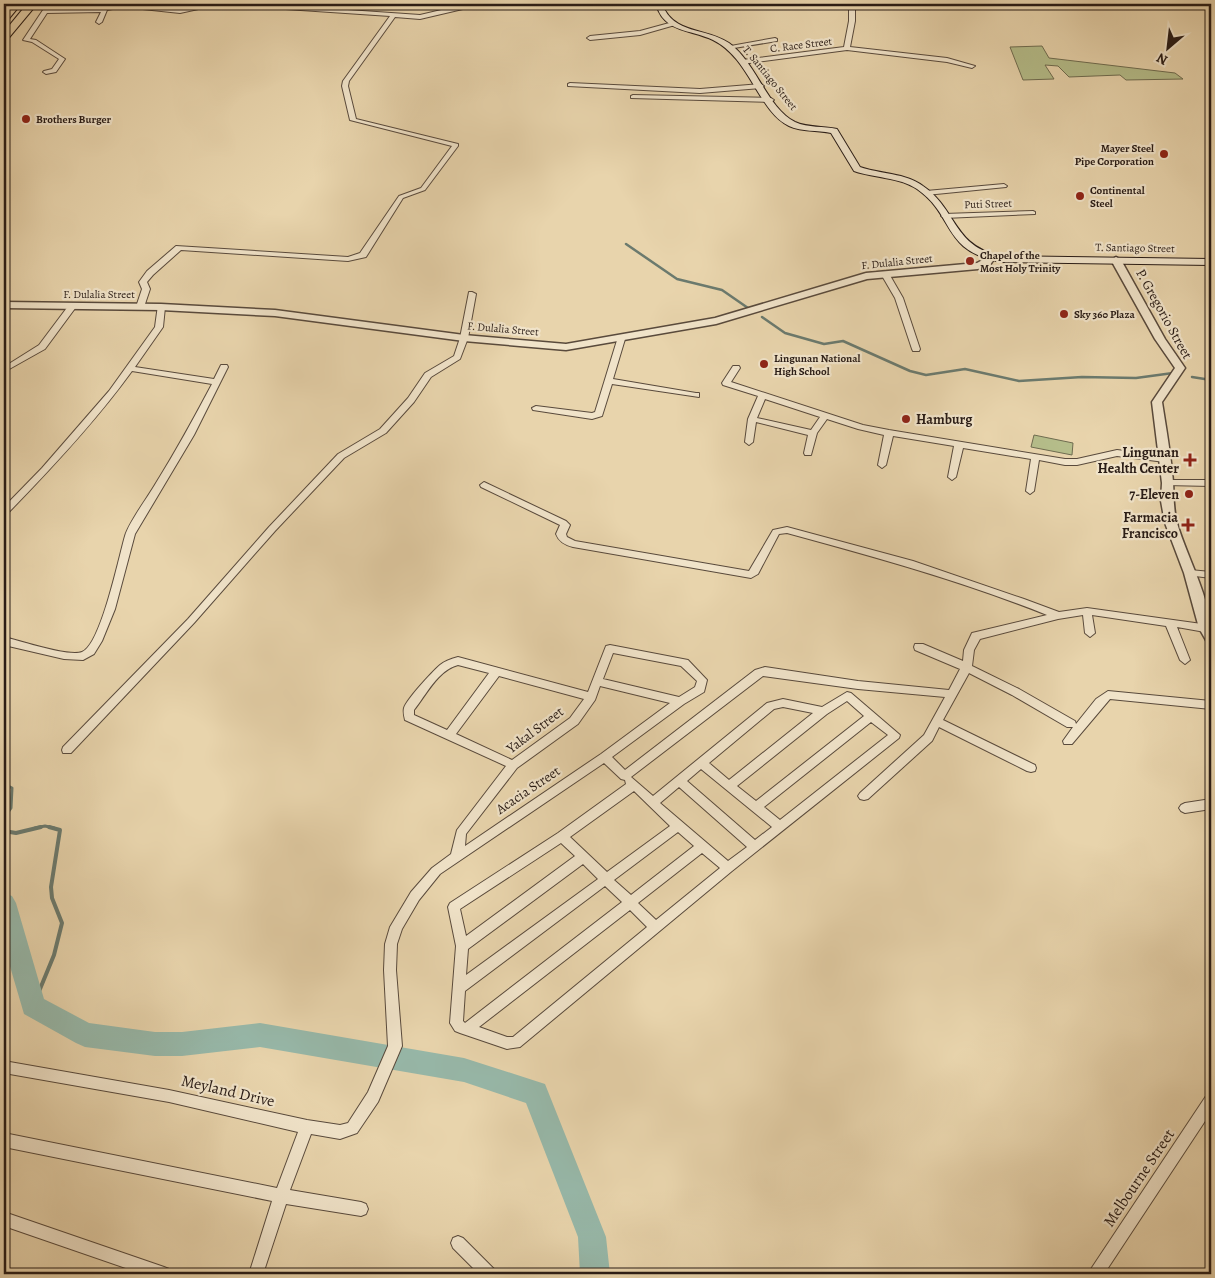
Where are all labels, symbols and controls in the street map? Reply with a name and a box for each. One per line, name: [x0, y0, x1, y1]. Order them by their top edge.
north arrow: [1142, 22, 1192, 72]
street label: C. Race Street: [769, 34, 833, 56]
street label: T. Santiago Street: [739, 42, 801, 114]
text: N: [1153, 48, 1171, 70]
place label: Brothers Burger: [36, 112, 112, 127]
marker: Brothers Burger: [20, 113, 32, 125]
place label: Mayer Steel Pipe Corporation: [1075, 141, 1154, 169]
marker: Mayer Steel Pipe Corporation: [1158, 148, 1170, 160]
place label: Continental Steel: [1090, 183, 1145, 211]
marker: Continental Steel: [1074, 190, 1086, 202]
street label: Puti Street: [964, 196, 1013, 212]
street label: T. Santiago Street: [1095, 240, 1175, 256]
place label: Chapel of the Most Holy Trinity: [980, 248, 1061, 276]
street label: F. Dulalia Street: [861, 251, 934, 273]
marker: Chapel of the Most Holy Trinity: [964, 255, 976, 267]
street label: P. Gregorio Street: [1131, 265, 1197, 363]
street label: F. Dulalia Street: [63, 287, 135, 302]
place label: Sky 360 Plaza: [1074, 307, 1135, 322]
marker: Sky 360 Plaza: [1058, 308, 1070, 320]
street label: F. Dulalia Street: [467, 318, 540, 340]
place label: Lingunan National High School: [774, 351, 861, 379]
marker: Lingunan National High School: [758, 358, 770, 370]
place label: Hamburg: [916, 410, 973, 429]
marker: Hamburg: [900, 413, 912, 425]
place label: Lingunan Health Center: [1098, 443, 1179, 478]
marker: Lingunan Health Center: [1183, 453, 1197, 467]
place label: 7-Eleven: [1129, 485, 1179, 504]
marker: 7-Eleven: [1183, 488, 1195, 500]
place label: Farmacia Francisco: [1122, 508, 1178, 543]
marker: Farmacia Francisco: [1182, 519, 1194, 531]
street label: Yakal Street: [502, 702, 568, 758]
street label: Acacia Street: [491, 761, 564, 819]
street label: Meyland Drive: [179, 1070, 277, 1112]
street label: Melbourne Street: [1098, 1125, 1180, 1231]

